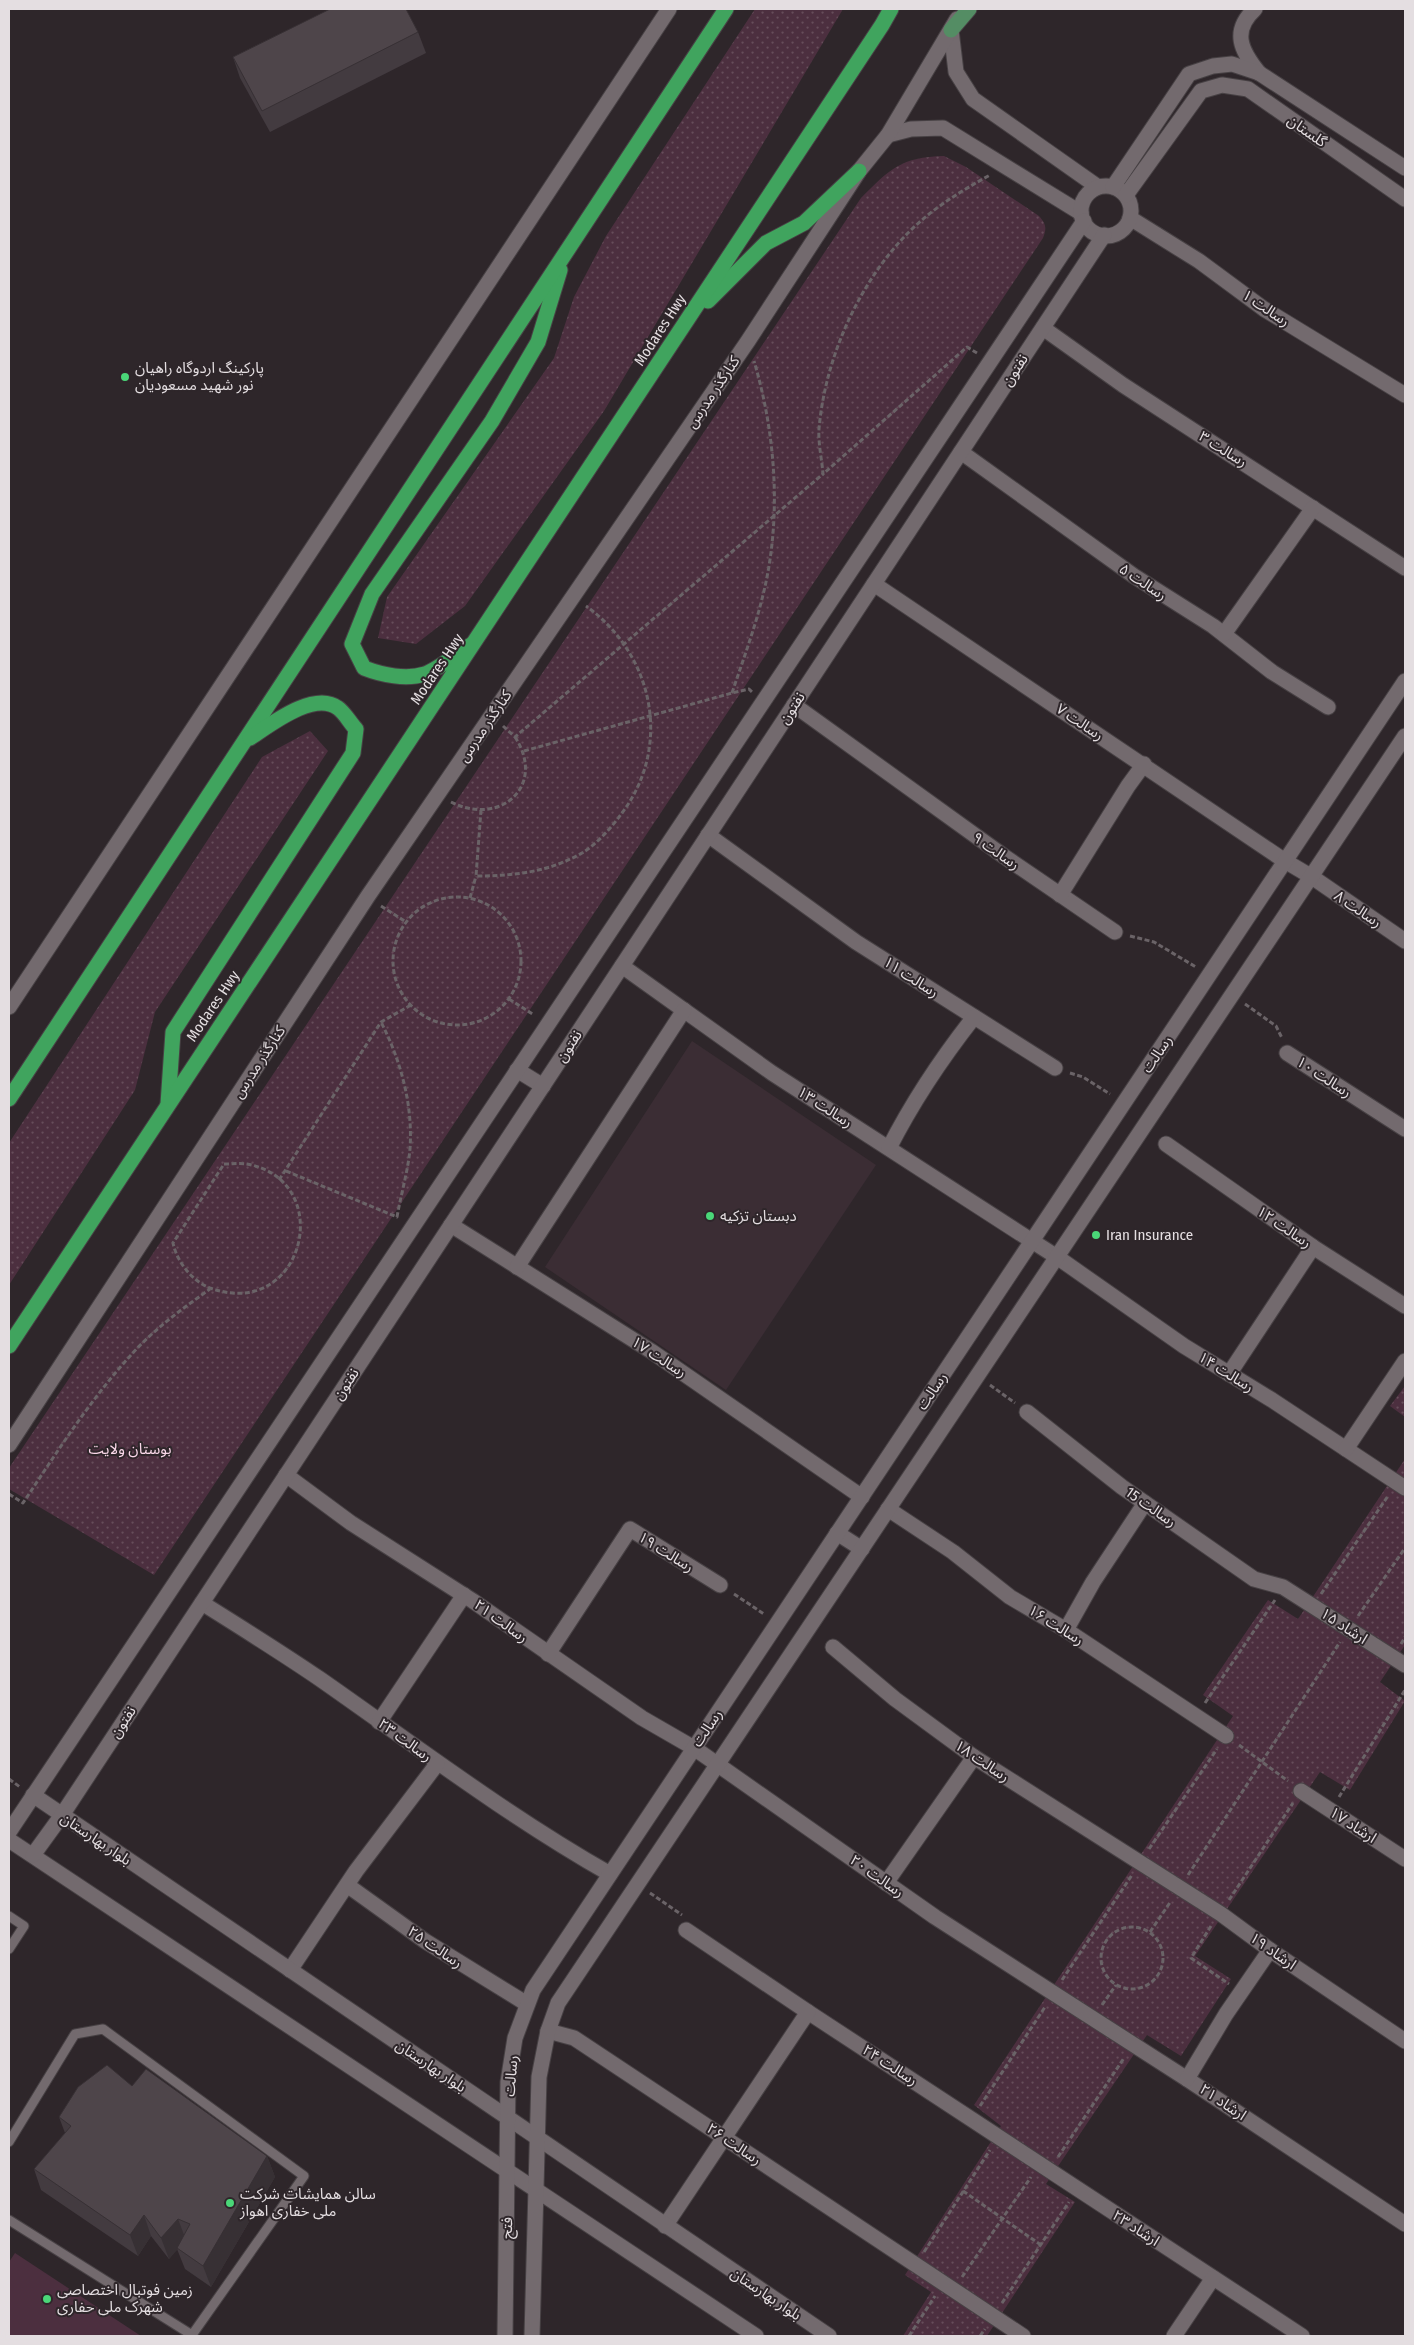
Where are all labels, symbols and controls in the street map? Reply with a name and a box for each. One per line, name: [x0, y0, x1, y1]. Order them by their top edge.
street label: گلستان: [1284, 111, 1331, 151]
street label: رسالت ۱: [1239, 286, 1293, 330]
street label: Modares Hwy: [630, 291, 690, 369]
street label: نفتون: [998, 351, 1032, 389]
street label: کنارگذر مدرس: [682, 352, 744, 431]
place label: پارکینگ اردوگاه راهیان نور شهید مسعودیان: [135, 359, 264, 394]
marker: پارکینگ اردوگاه راهیان نور شهید مسعودیان: [119, 371, 131, 383]
street label: رسالت ۳: [1195, 427, 1251, 471]
street label: رسالت ۵: [1116, 560, 1170, 604]
street label: Modares Hwy: [407, 630, 467, 708]
street label: کنارگذر مدرس: [454, 686, 516, 765]
street label: نفتون: [775, 689, 809, 727]
street label: رسالت ۷: [1053, 700, 1107, 744]
street label: رسالت ۹: [969, 828, 1023, 874]
street label: رسالت ۸: [1331, 887, 1385, 931]
street label: رسالت ۱۱: [880, 953, 942, 1001]
street label: Modares Hwy: [183, 967, 243, 1045]
street label: کنارگذر مدرس: [229, 1022, 290, 1102]
street label: نفتون: [552, 1027, 586, 1065]
street label: رسالت: [1138, 1032, 1176, 1076]
street label: رسالت ۱۰: [1293, 1053, 1355, 1101]
street label: رسالت ۱۳: [794, 1083, 856, 1131]
street label: رسالت ۱۲: [1253, 1202, 1315, 1252]
place label: دبستان تزکیه: [720, 1207, 797, 1225]
marker: دبستان تزکیه: [704, 1210, 716, 1222]
place label: Iran Insurance: [1106, 1226, 1193, 1244]
marker: Iran Insurance: [1090, 1229, 1102, 1241]
street label: رسالت ۱۷: [628, 1333, 690, 1381]
street label: رسالت ۱۴: [1195, 1348, 1257, 1396]
street label: نفتون: [329, 1365, 363, 1403]
street label: رسالت: [913, 1369, 951, 1413]
park label: بوستان ولایت: [89, 1440, 171, 1458]
street label: رسالت 15: [1122, 1483, 1180, 1531]
street label: رسالت ۱۹: [635, 1528, 697, 1576]
street label: رسالت ۲۱: [471, 1595, 531, 1647]
street label: رسالت ۱۶: [1025, 1601, 1087, 1649]
street label: ارشاد ۱۵: [1317, 1604, 1371, 1648]
street label: نفتون: [106, 1703, 140, 1741]
street label: رسالت: [688, 1706, 726, 1750]
street label: رسالت ۲۳: [375, 1714, 435, 1766]
street label: رسالت ۱۸: [951, 1736, 1013, 1786]
street label: ارشاد ۱۷: [1326, 1803, 1380, 1847]
street label: بلوار بهارستان: [57, 1809, 135, 1869]
street label: رسالت ٢٠: [846, 1851, 908, 1901]
street label: رسالت ۲۵: [404, 1922, 466, 1972]
street label: ارشاد ۱۹: [1246, 1929, 1300, 1973]
street label: بلوار بهارستان: [392, 2036, 470, 2096]
street label: رسالت ۲۴: [859, 2041, 921, 2089]
street label: رسالت: [500, 2055, 522, 2097]
street label: ارشاد ۲۱: [1196, 2080, 1250, 2124]
street label: رسالت ۲۶: [703, 2119, 765, 2169]
place label: سالن همایشات شرکت ملی خفاری اهواز: [239, 2185, 376, 2220]
marker: سالن همایشات شرکت ملی خفاری اهواز: [224, 2197, 236, 2209]
street label: ارشاد ۲۳: [1109, 2206, 1163, 2250]
street label: فتح: [498, 2217, 519, 2239]
street label: بلوار بهارستان: [727, 2264, 805, 2324]
place label: زمین فوتبال اختصاصی شهرک ملی حفاری: [57, 2281, 193, 2316]
marker: زمین فوتبال اختصاصی شهرک ملی حفاری: [41, 2293, 53, 2305]

